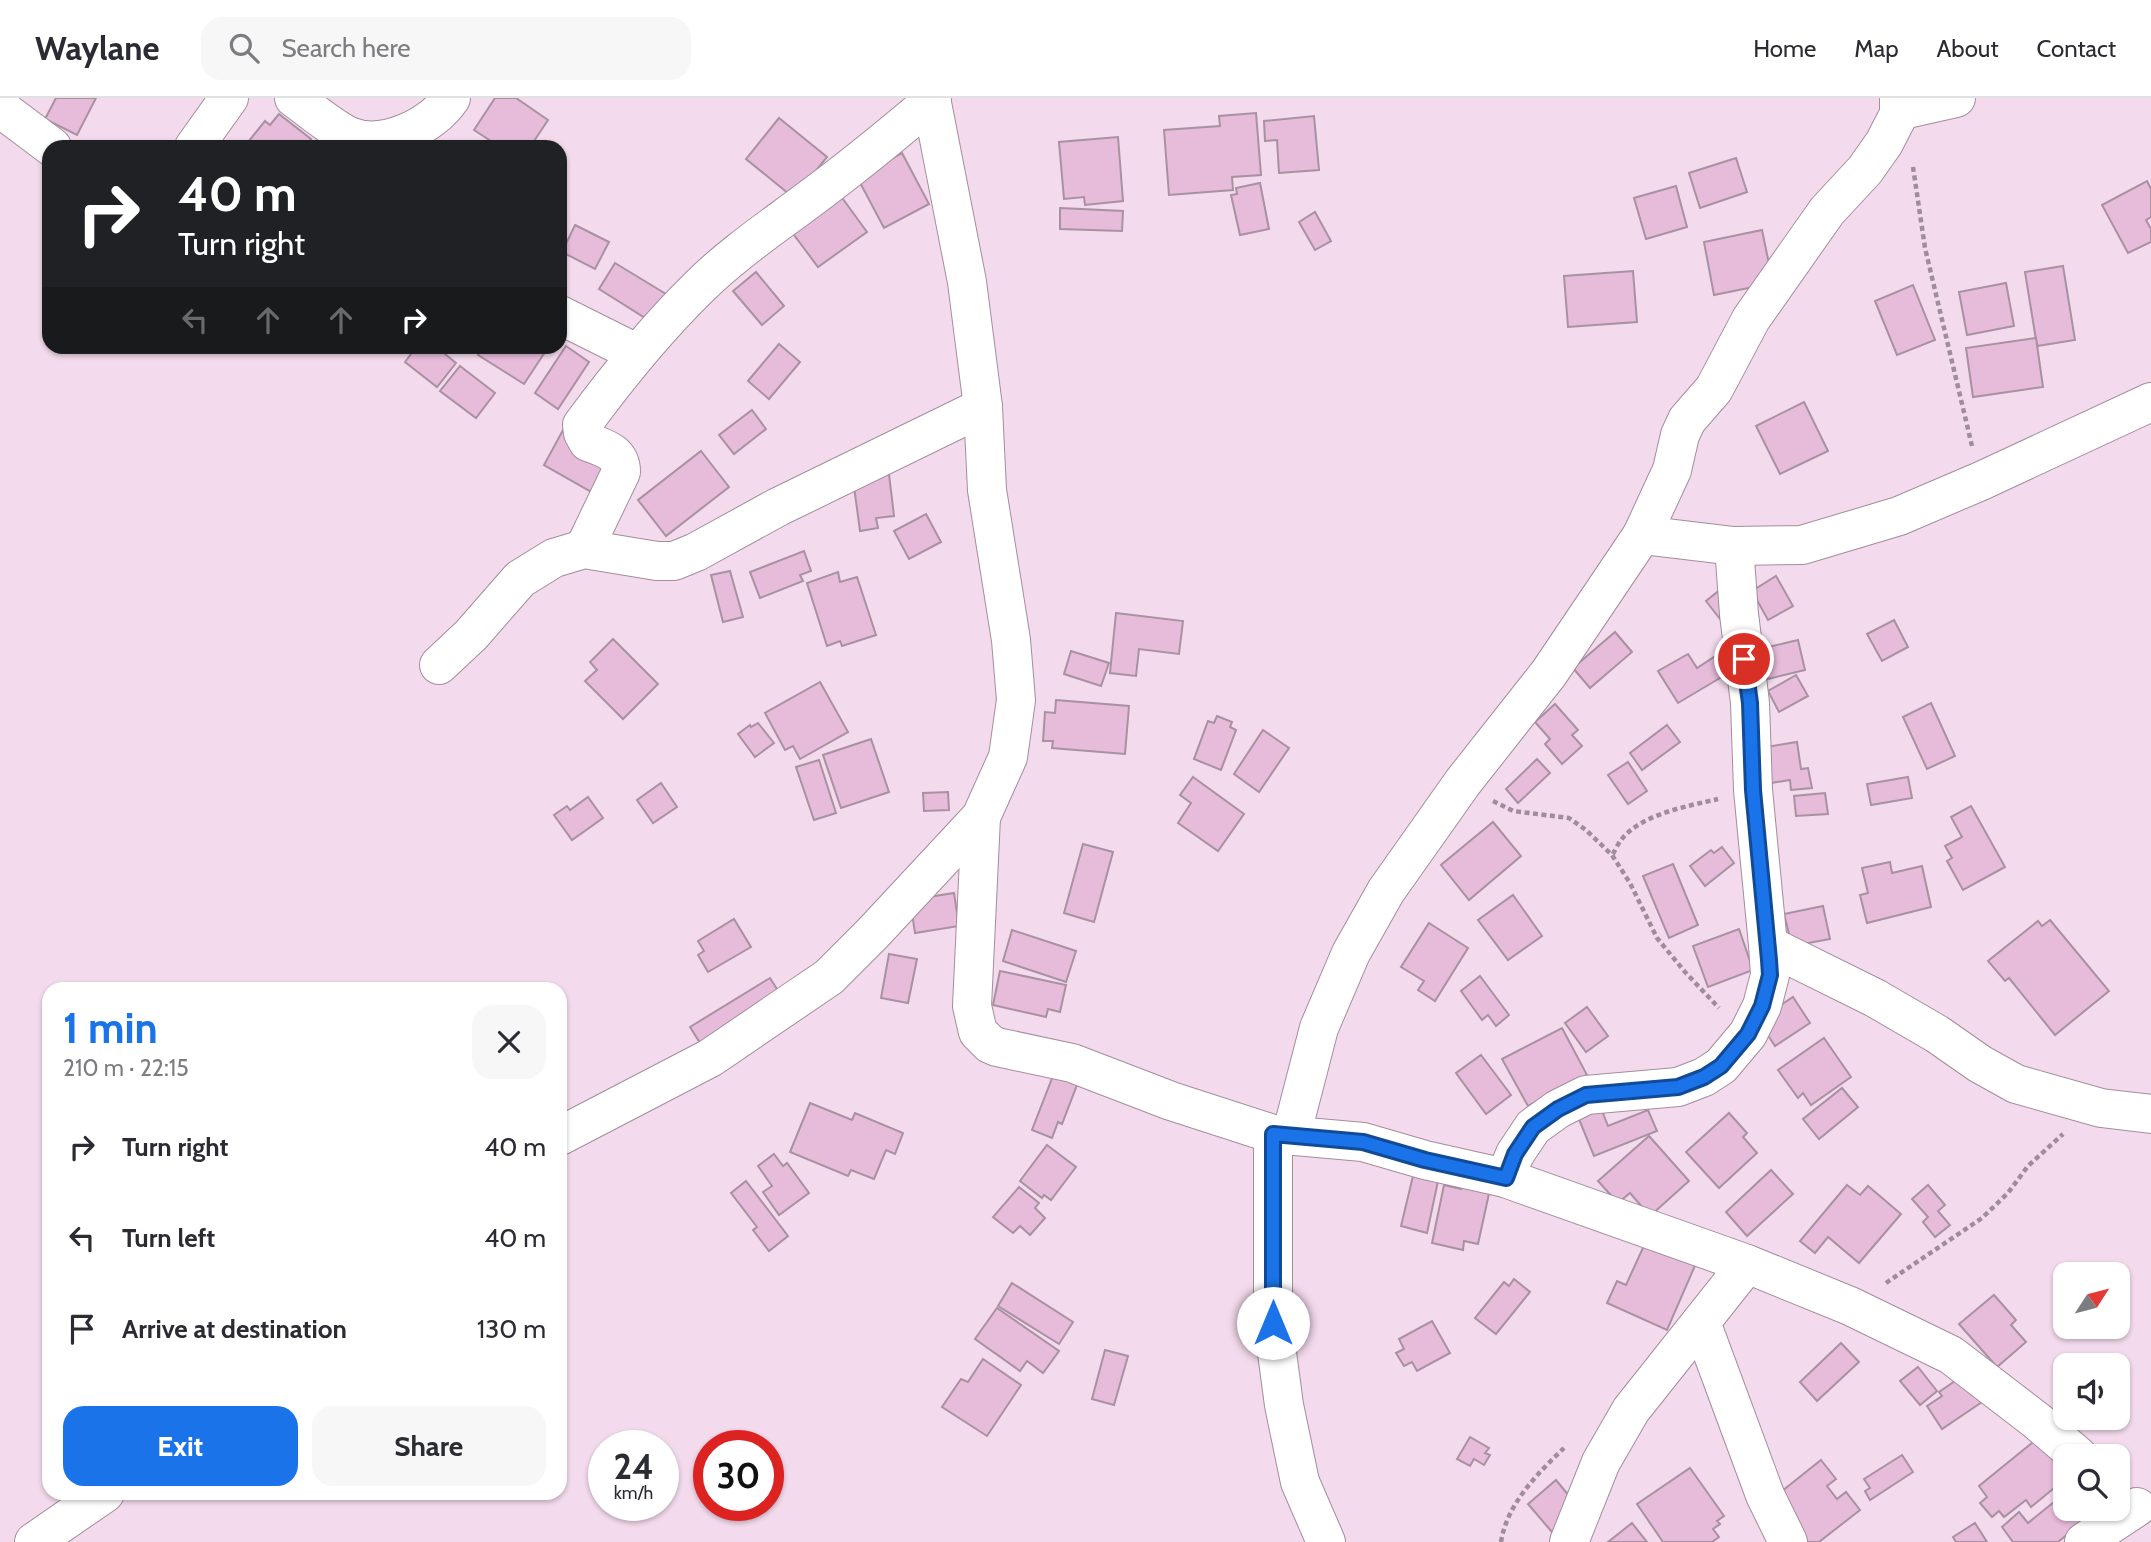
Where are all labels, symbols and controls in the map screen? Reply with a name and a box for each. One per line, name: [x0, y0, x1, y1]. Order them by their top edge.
search box: [201, 17, 691, 80]
text: Waylane: [35, 28, 159, 68]
icon: search: [225, 29, 263, 67]
text: Search here: [281, 32, 411, 64]
text: Home: [1753, 34, 1816, 63]
text: Map: [1854, 34, 1899, 63]
text: About: [1937, 34, 1999, 63]
text: Contact: [2037, 34, 2116, 63]
text: 40 m: [178, 164, 297, 223]
icon: right: [63, 168, 154, 259]
text: Turn right: [178, 224, 305, 263]
icon: left: [176, 301, 214, 339]
icon: ahead: [249, 301, 287, 339]
icon: ahead: [322, 301, 360, 339]
icon: right: [395, 301, 433, 339]
pin: [1714, 629, 1774, 689]
icon: arrive: [1725, 640, 1763, 678]
text: 1 min: [63, 1002, 158, 1054]
button: close: [472, 1005, 546, 1079]
text: 210 m · 22:15: [63, 1054, 189, 1082]
icon: right: [63, 1128, 101, 1166]
text: Turn right: [122, 1131, 228, 1163]
text: 40 m: [484, 1131, 546, 1163]
icon: left: [63, 1219, 101, 1257]
text: Turn left: [122, 1222, 215, 1254]
text: 40 m: [484, 1222, 546, 1254]
north arrow: [2053, 1262, 2130, 1339]
map controls: [2053, 1262, 2130, 1521]
position arrow: [1236, 1286, 1310, 1360]
icon: arrive: [63, 1310, 101, 1348]
text: Arrive at destination: [122, 1313, 347, 1345]
text: 130 m: [477, 1313, 546, 1345]
button: sound: [2053, 1353, 2130, 1430]
button: Exit: [63, 1406, 298, 1486]
button: Share: [312, 1406, 546, 1486]
speed limit sign: 30: [693, 1430, 784, 1521]
button: search: [2053, 1444, 2130, 1521]
text: 24: [613, 1445, 654, 1488]
text: km/h: [614, 1482, 653, 1504]

